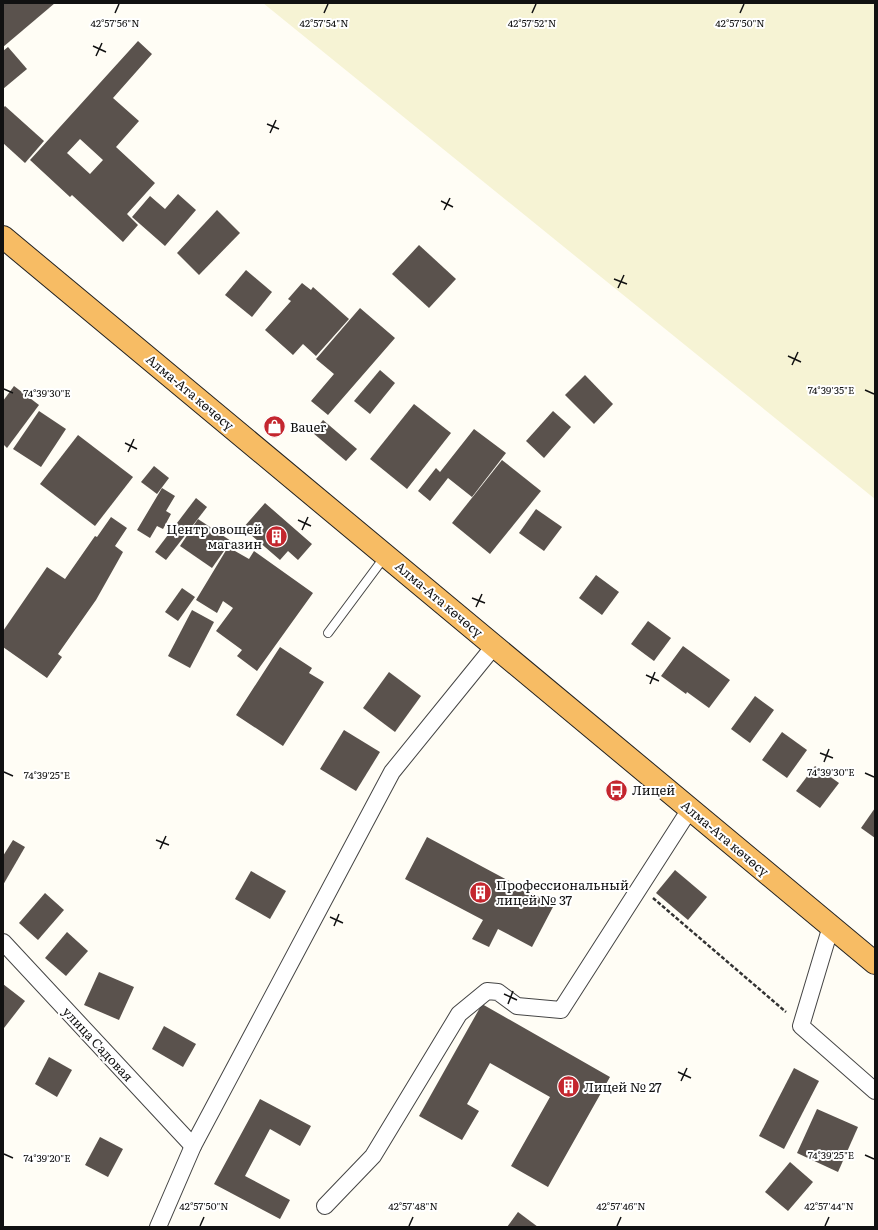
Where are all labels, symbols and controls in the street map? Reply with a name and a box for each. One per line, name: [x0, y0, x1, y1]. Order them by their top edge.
text: 42°57'56"N: [91, 15, 139, 30]
text: 42°57'54"N: [299, 15, 349, 30]
text: 42°57'52"N: [508, 15, 556, 30]
text: 42°57'50"N: [715, 15, 765, 30]
street label: Алма-Ата көчөсү: [142, 349, 239, 435]
text: 74°39'35"E: [808, 382, 854, 397]
text: 74°39'30"E: [23, 385, 71, 400]
shop icon: Bauer: [262, 414, 288, 440]
place label: Bauer: [290, 417, 327, 436]
place label: Центр овощей магазин: [166, 519, 262, 553]
building icon: Центр овощей магазин: [264, 523, 290, 549]
street label: Алма-Ата көчөсү: [391, 556, 488, 642]
text: 74°39'30"E: [807, 764, 855, 779]
text: 74°39'25"E: [24, 767, 70, 782]
bus stop icon: Лицей: [604, 777, 630, 803]
place label: Лицей: [632, 780, 675, 799]
street label: Алма-Ата көчөсү: [677, 795, 774, 881]
place label: Профессиональный лицей № 37: [496, 875, 629, 909]
building icon: Профессиональный лицей № 37: [467, 879, 493, 905]
street label: улица Садовая: [59, 1002, 138, 1085]
building icon: Лицей № 27: [556, 1074, 582, 1100]
place label: Лицей № 27: [584, 1077, 662, 1096]
text: 74°39'25"E: [808, 1147, 854, 1162]
text: 74°39'20"E: [23, 1150, 71, 1165]
text: 42°57'50"N: [179, 1198, 229, 1213]
text: 42°57'48"N: [388, 1198, 438, 1213]
text: 42°57'46"N: [596, 1198, 646, 1213]
text: 42°57'44"N: [804, 1198, 854, 1213]

